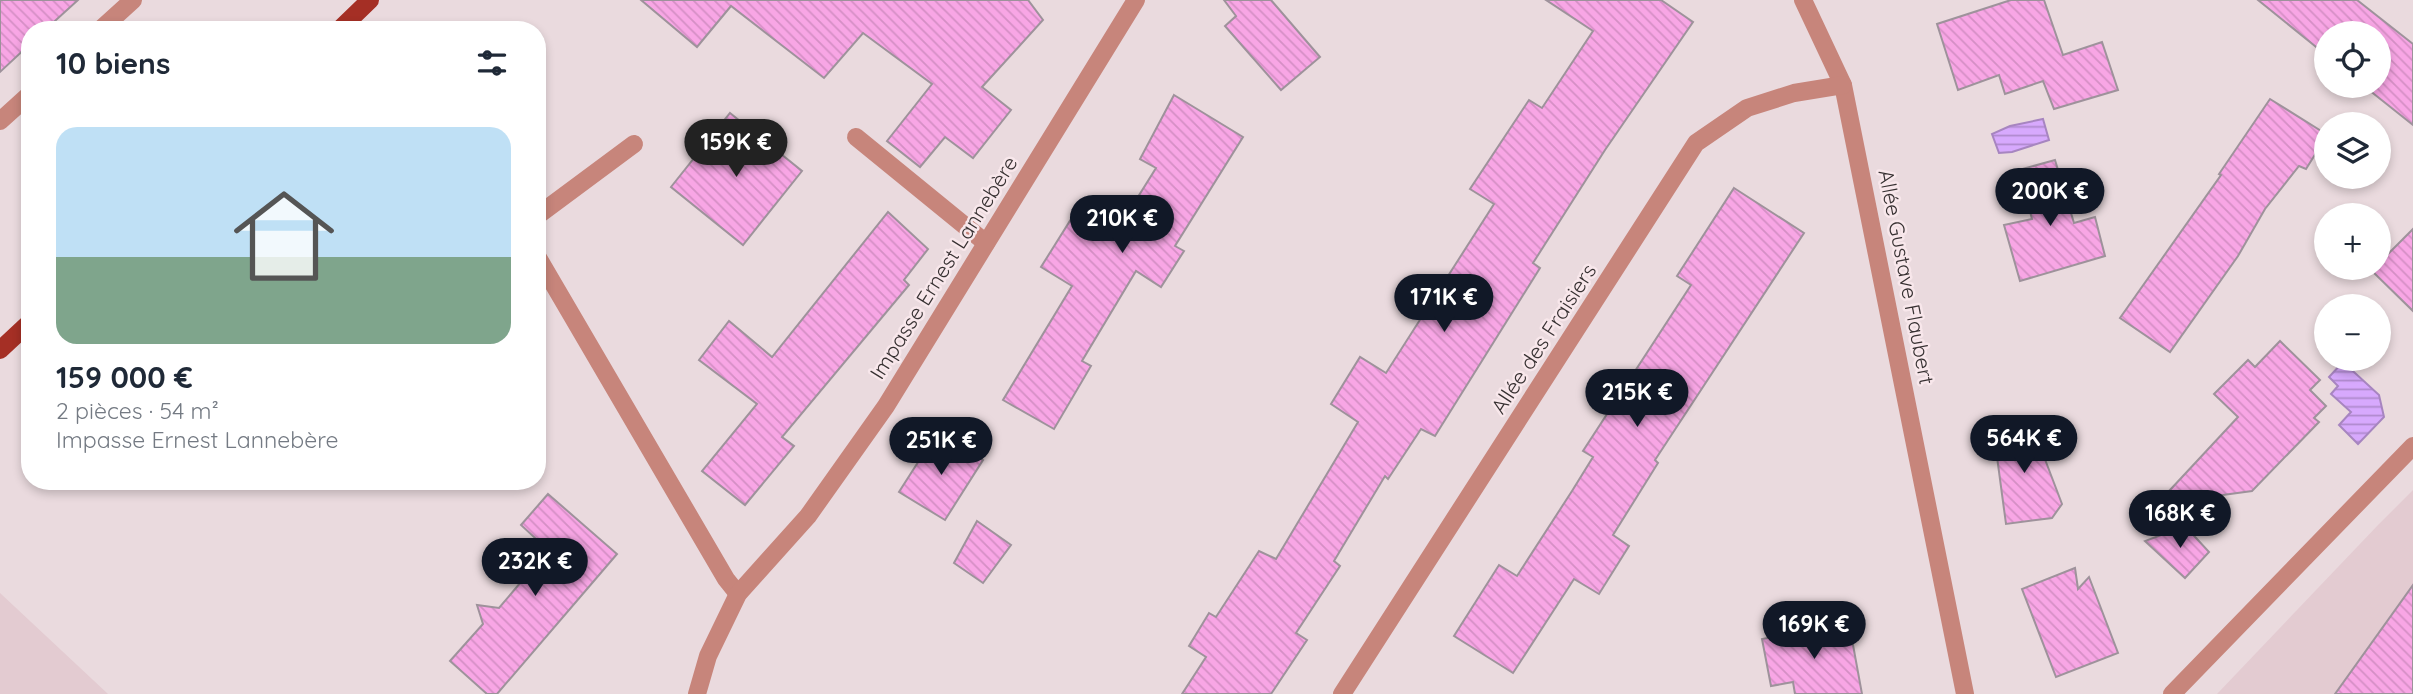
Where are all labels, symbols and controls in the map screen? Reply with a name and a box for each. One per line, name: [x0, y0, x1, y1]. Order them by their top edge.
map controls: [2314, 21, 2391, 371]
button: locate: [2314, 21, 2391, 98]
text: 10 biens: [56, 44, 170, 82]
icon: filters: [473, 44, 511, 82]
button: layers: [2314, 112, 2391, 189]
pin: 159K €: [679, 120, 793, 179]
text: 159K €: [700, 127, 772, 156]
street label: Impasse Ernest Lannebère: [864, 151, 1023, 384]
street label: Allée Gustave Flaubert: [1873, 167, 1941, 386]
pin: 200K €: [1993, 168, 2107, 228]
icon: home: [221, 173, 347, 299]
text: 200K €: [2011, 176, 2089, 205]
pin: 210K €: [1065, 196, 1179, 255]
text: 210K €: [1086, 203, 1158, 232]
button: +: [2314, 203, 2391, 280]
street label: Allée des Fraisiers: [1485, 259, 1601, 418]
pin: 171K €: [1387, 274, 1501, 334]
text: 171K €: [1410, 282, 1478, 311]
button: −: [2314, 294, 2391, 371]
text: 159 000 €: [56, 358, 193, 396]
pin: 215K €: [1580, 370, 1694, 429]
text: 215K €: [1601, 377, 1673, 406]
text: 2 pièces · 54 m²: [56, 396, 219, 425]
pin: 564K €: [1967, 416, 2081, 475]
pin: 251K €: [884, 418, 998, 477]
text: 564K €: [1986, 423, 2062, 452]
text: Impasse Ernest Lannebère: [56, 425, 339, 454]
text: 251K €: [905, 425, 977, 454]
pin: 168K €: [2123, 490, 2237, 550]
text: 168K €: [2145, 498, 2215, 527]
pin: 232K €: [478, 538, 592, 598]
text: 232K €: [498, 546, 572, 575]
pin: 169K €: [1757, 602, 1871, 661]
text: 169K €: [1779, 609, 1849, 638]

